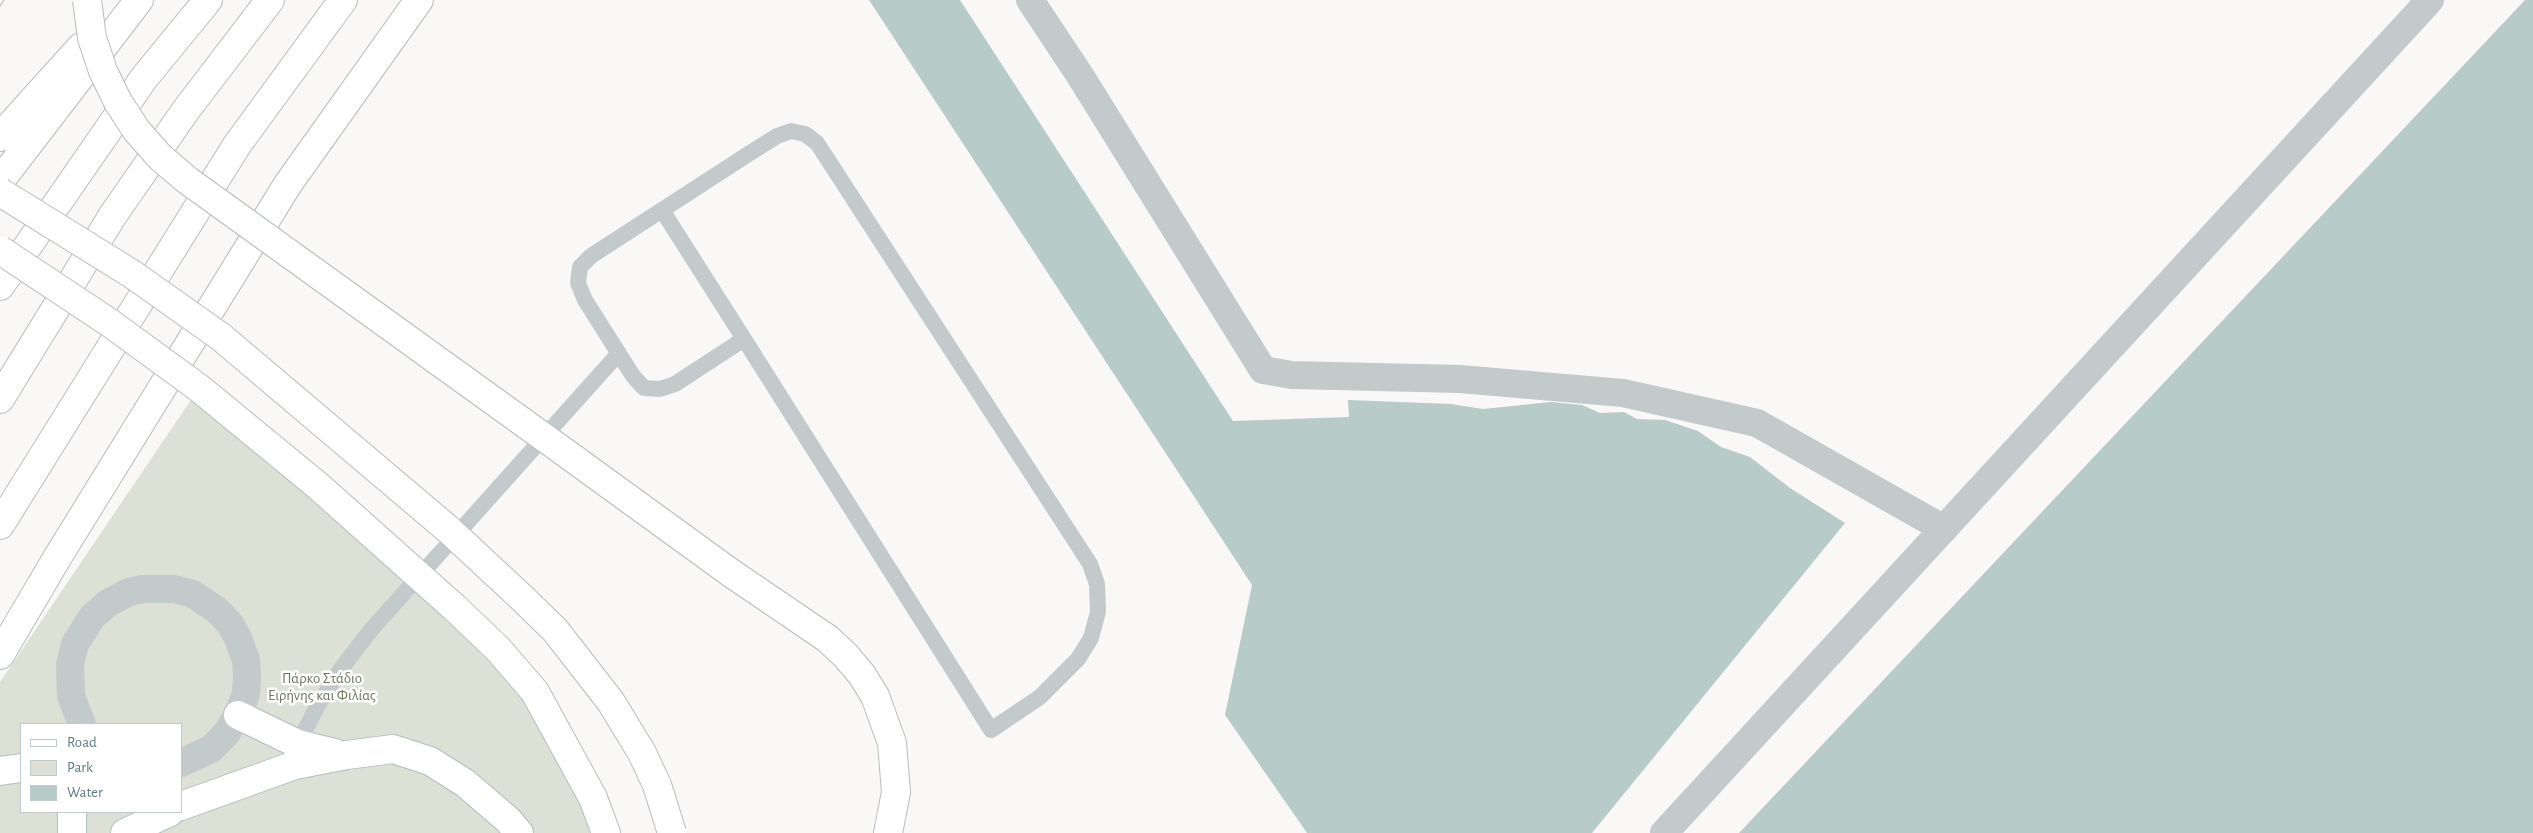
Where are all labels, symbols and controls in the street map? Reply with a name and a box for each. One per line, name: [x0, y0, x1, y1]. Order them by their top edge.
park label: Πάρκο Στάδιο Ειρήνης και Φιλίας: [268, 669, 376, 704]
legend: [20, 723, 182, 813]
text: Road: [67, 735, 97, 750]
text: Park: [67, 760, 93, 775]
text: Water: [67, 785, 103, 800]

